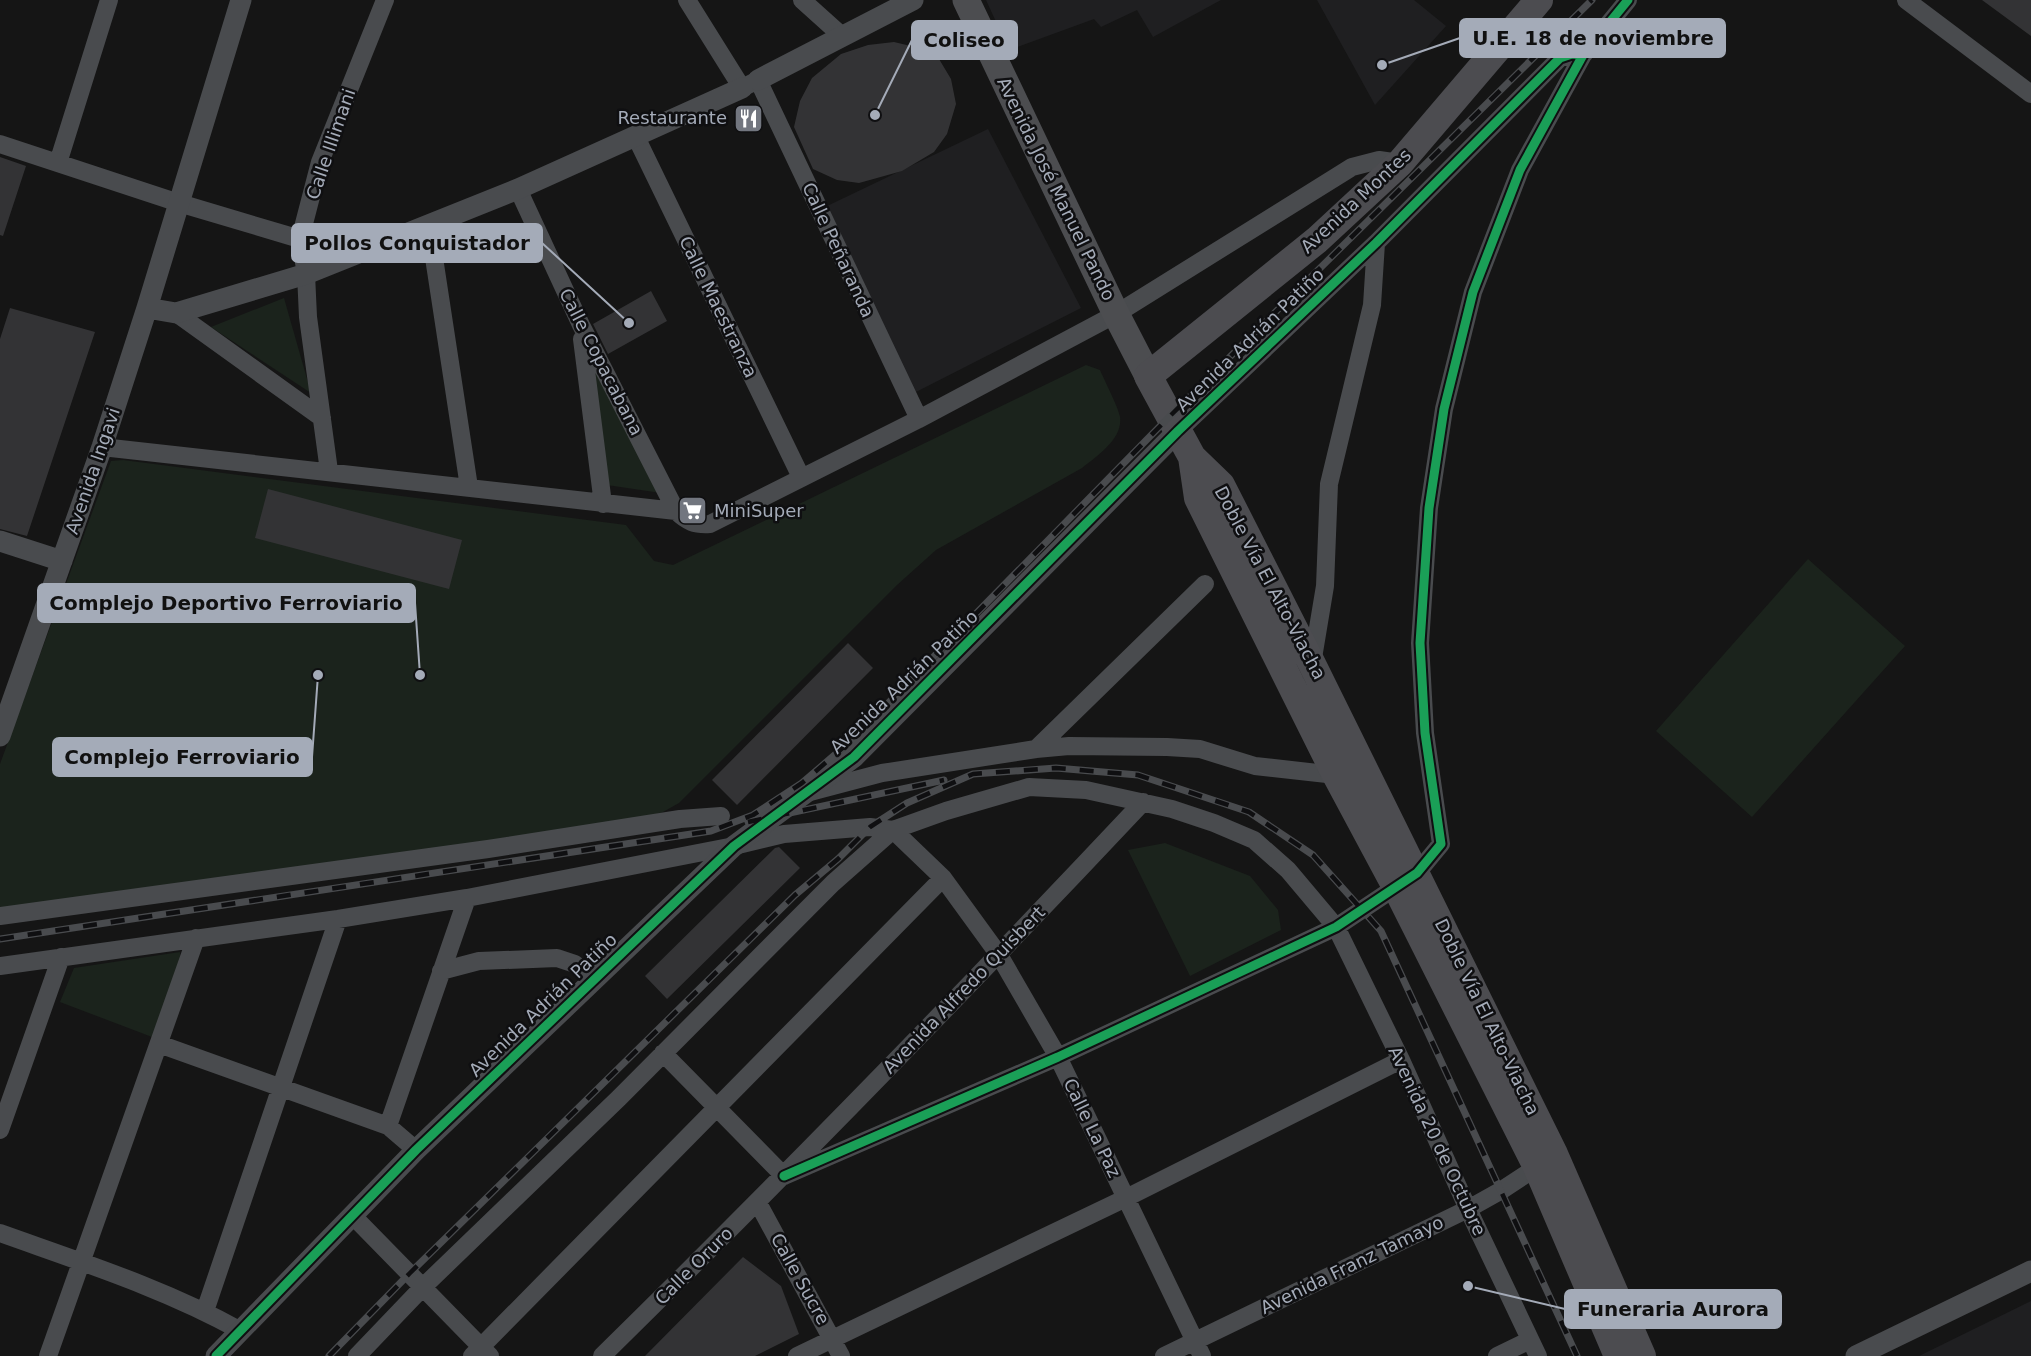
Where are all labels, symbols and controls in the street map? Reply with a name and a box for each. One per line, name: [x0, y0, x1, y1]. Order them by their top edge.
callout: U.E. 18 de noviembre: [1460, 19, 1725, 57]
callout: Coliseo: [912, 21, 1017, 59]
text: U.E. 18 de noviembre: [1472, 26, 1714, 50]
text: Coliseo: [923, 28, 1005, 52]
street label: Avenida José Manuel Pando: [993, 74, 1120, 304]
street label: Calle Illimani: [302, 86, 359, 202]
restaurant icon: Restaurante: [732, 102, 764, 134]
place label: Restaurante: [617, 107, 727, 128]
street label: Avenida Montes: [1296, 144, 1415, 257]
street label: Calle Peñaranda: [798, 179, 879, 321]
callout: Pollos Conquistador: [292, 224, 542, 262]
text: Pollos Conquistador: [304, 231, 530, 255]
street label: Calle Maestranza: [675, 233, 762, 381]
street label: Avenida Adrián Patiño: [1171, 264, 1328, 416]
street label: Calle Copacabana: [555, 285, 648, 439]
street label: Avenida Ingavi: [61, 405, 124, 537]
street label: Doble Vía El Alto-Viacha: [1211, 483, 1330, 683]
supermarket icon: MiniSuper: [677, 495, 709, 527]
place label: MiniSuper: [714, 500, 804, 521]
callout: Complejo Deportivo Ferroviario: [38, 584, 415, 622]
text: Complejo Deportivo Ferroviario: [49, 591, 403, 615]
street label: Avenida Adrián Patiño: [825, 606, 982, 758]
callout: Complejo Ferroviario: [53, 738, 312, 776]
text: Complejo Ferroviario: [64, 745, 300, 769]
street label: Avenida Alfredo Quisbert: [878, 902, 1049, 1078]
street label: Doble Vía El Alto-Viacha: [1431, 915, 1544, 1118]
street label: Avenida Adrián Patiño: [464, 929, 621, 1081]
street label: Avenida 20 de Octubre: [1384, 1043, 1491, 1239]
street label: Calle La Paz: [1059, 1075, 1125, 1181]
street label: Avenida Franz Tamayo: [1257, 1211, 1447, 1318]
street label: Calle Oruro: [650, 1222, 737, 1309]
street label: Calle Sucre: [767, 1229, 834, 1328]
callout: Funeraria Aurora: [1565, 1290, 1781, 1328]
text: Funeraria Aurora: [1577, 1297, 1769, 1321]

